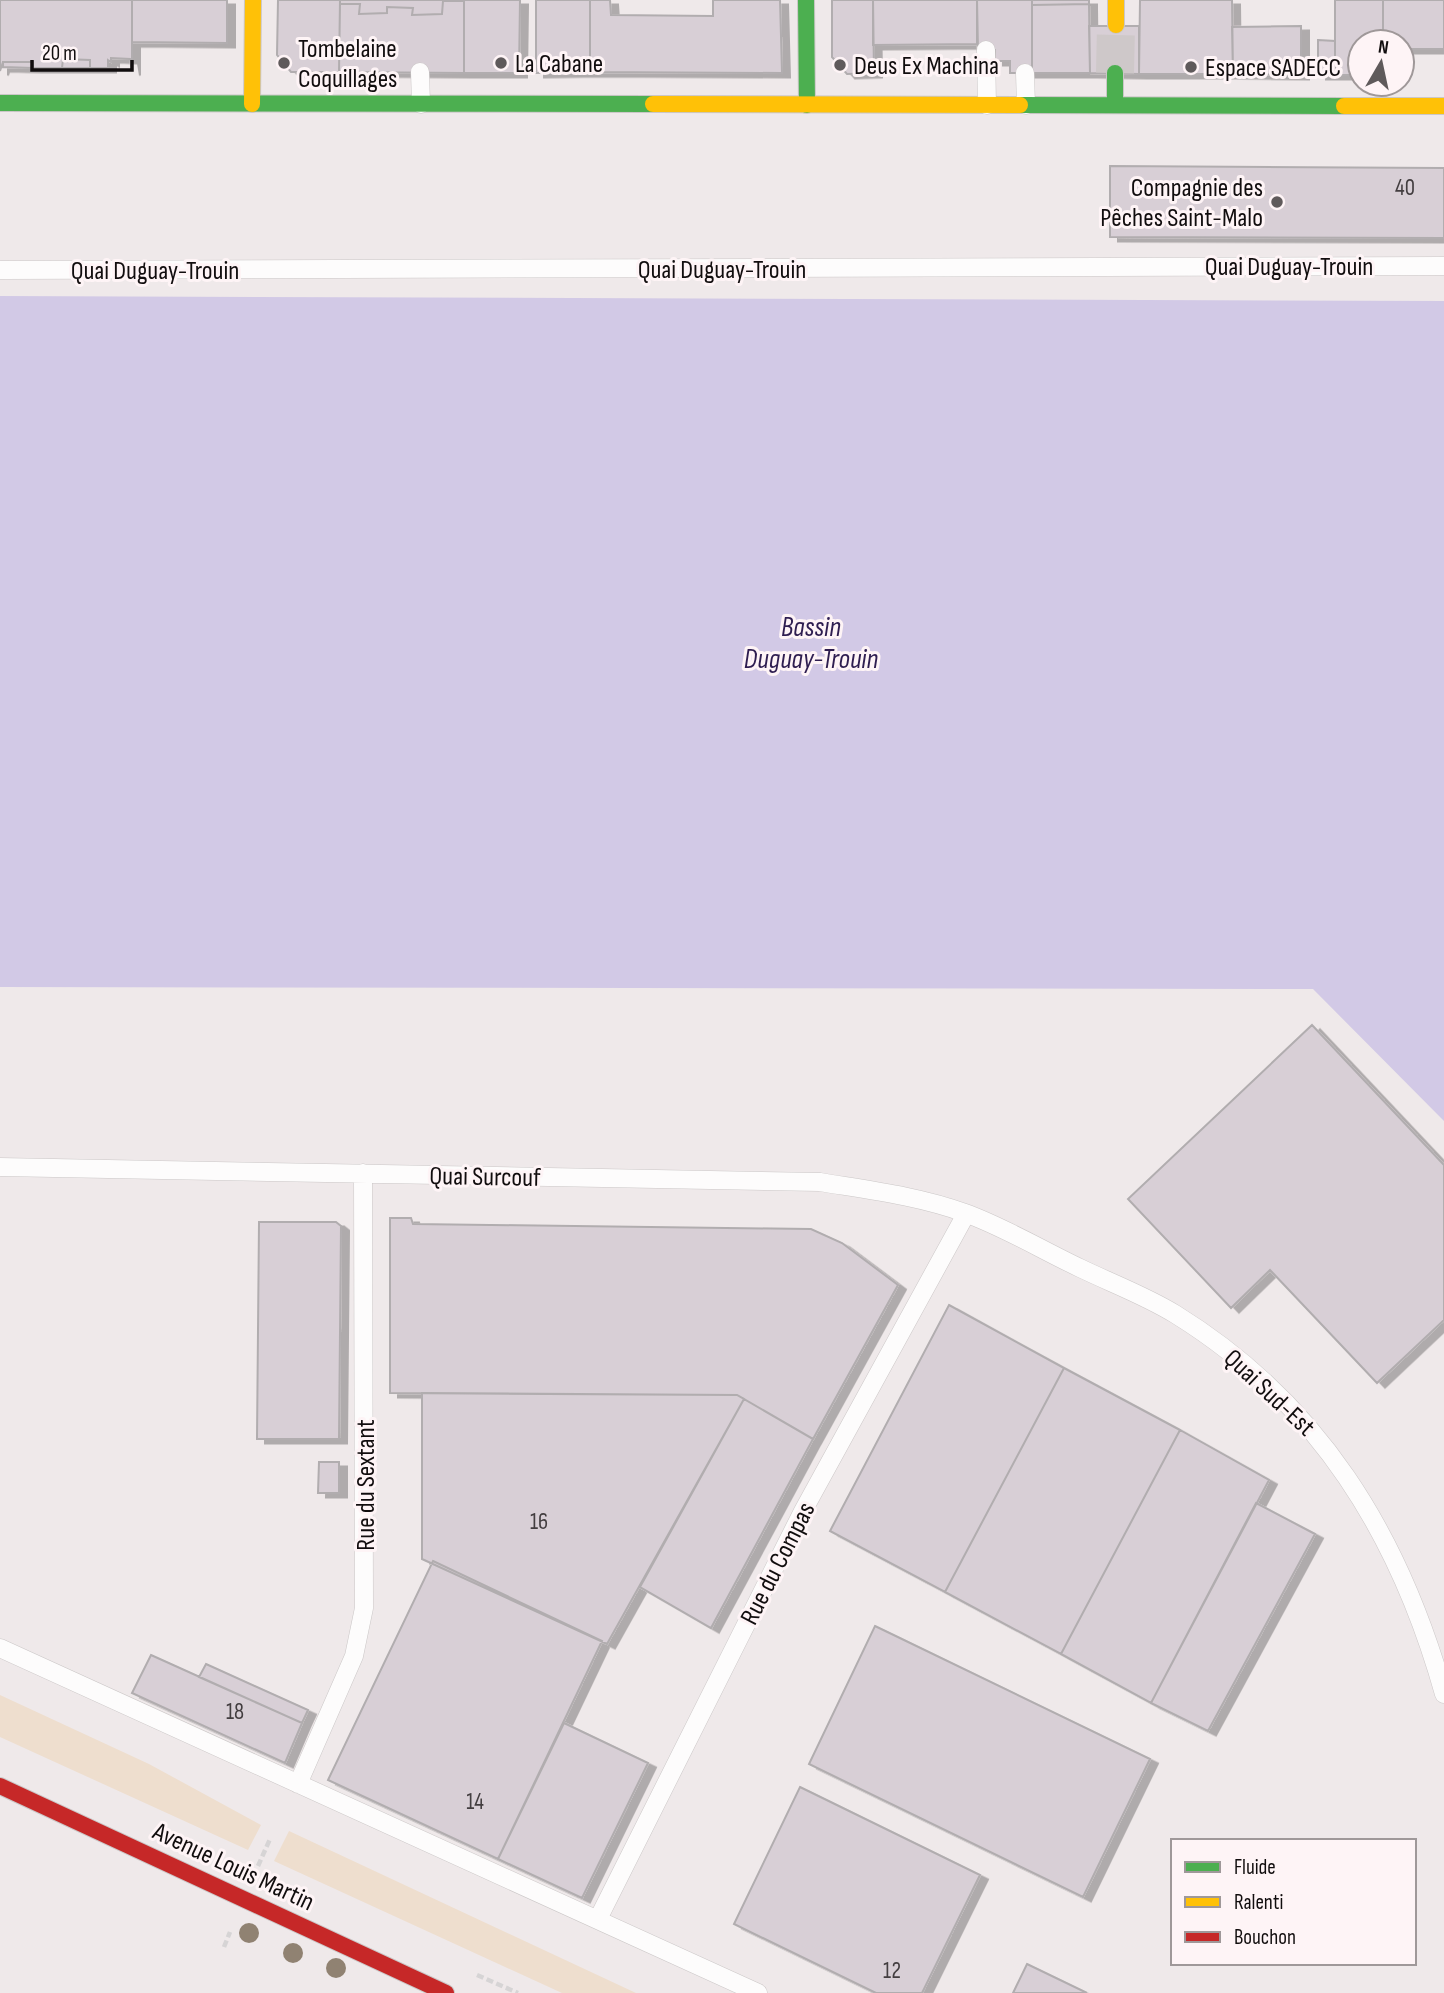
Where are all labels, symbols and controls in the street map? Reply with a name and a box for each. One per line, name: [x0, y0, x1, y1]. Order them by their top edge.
scale bar: [32, 28, 131, 72]
north arrow: [1346, 28, 1416, 98]
place label: Tombelaine Coquillages: [298, 34, 397, 95]
text: N: [1377, 36, 1390, 60]
text: 20 m: [42, 41, 77, 66]
place label: La Cabane: [515, 49, 603, 80]
place label: Deus Ex Machina: [854, 51, 999, 82]
place label: Espace SADECC: [1205, 53, 1341, 84]
marker: Tombelaine Coquillages: [276, 55, 292, 71]
marker: La Cabane: [493, 55, 509, 71]
marker: Deus Ex Machina: [832, 57, 848, 73]
marker: Espace SADECC: [1183, 59, 1199, 75]
place label: Compagnie des Pêches Saint-Malo: [1100, 173, 1263, 234]
house number: 40: [1395, 174, 1415, 202]
marker: Compagnie des Pêches Saint-Malo: [1269, 194, 1285, 210]
street label: Quai Duguay-Trouin: [1205, 252, 1373, 283]
street label: Quai Duguay-Trouin: [638, 255, 806, 286]
street label: Quai Duguay-Trouin: [71, 256, 239, 287]
water label: Bassin Duguay-Trouin: [744, 611, 878, 676]
street label: Quai Surcouf: [429, 1161, 541, 1194]
street label: Quai Sud-Est: [1217, 1343, 1321, 1443]
street label: Rue du Sextant: [351, 1419, 382, 1551]
street label: Rue du Compas: [734, 1497, 822, 1630]
house number: 16: [530, 1508, 548, 1536]
house number: 18: [226, 1698, 244, 1726]
house number: 14: [466, 1788, 484, 1816]
street label: Avenue Louis Martin: [147, 1816, 319, 1918]
legend: [1171, 1839, 1416, 1965]
text: Fluide: [1234, 1855, 1276, 1880]
text: Ralenti: [1234, 1890, 1283, 1915]
text: Bouchon: [1234, 1925, 1296, 1950]
house number: 12: [883, 1957, 901, 1985]

